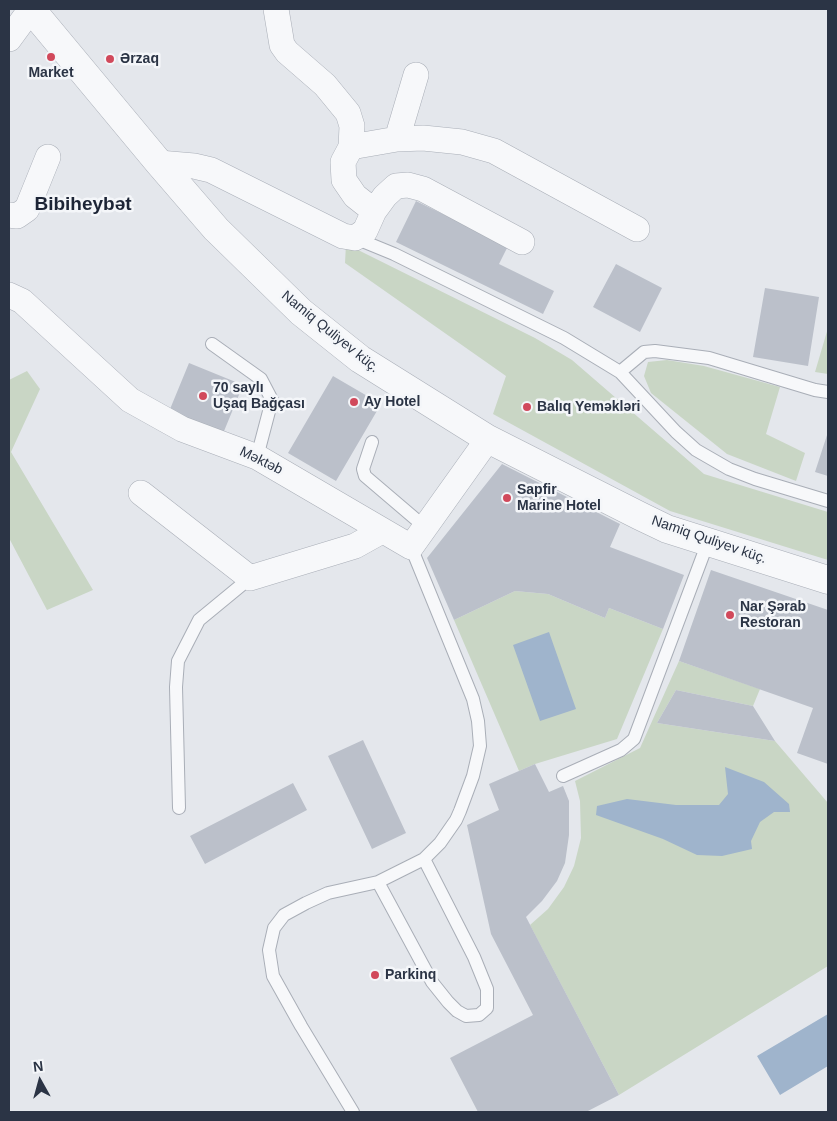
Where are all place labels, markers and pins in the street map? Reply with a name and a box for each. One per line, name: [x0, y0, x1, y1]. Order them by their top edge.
marker: Market: [45, 51, 57, 63]
place label: Ərzaq: [120, 51, 159, 67]
marker: Ərzaq: [104, 53, 116, 65]
place label: Market: [28, 65, 74, 81]
place label: 70 saylı Uşaq Bağçası: [213, 380, 305, 412]
marker: 70 saylı Uşaq Bağçası: [197, 390, 209, 402]
place label: Ay Hotel: [364, 394, 420, 410]
marker: Ay Hotel: [348, 396, 360, 408]
place label: Balıq Yeməkləri: [537, 399, 641, 415]
marker: Balıq Yeməkləri: [521, 401, 533, 413]
place label: Sapfir Marine Hotel: [517, 482, 601, 514]
marker: Sapfir Marine Hotel: [501, 492, 513, 504]
place label: Nar Şərab Restoran: [740, 599, 806, 632]
marker: Nar Şərab Restoran: [724, 609, 736, 621]
place label: Parkinq: [385, 967, 436, 983]
marker: Parkinq: [369, 969, 381, 981]

